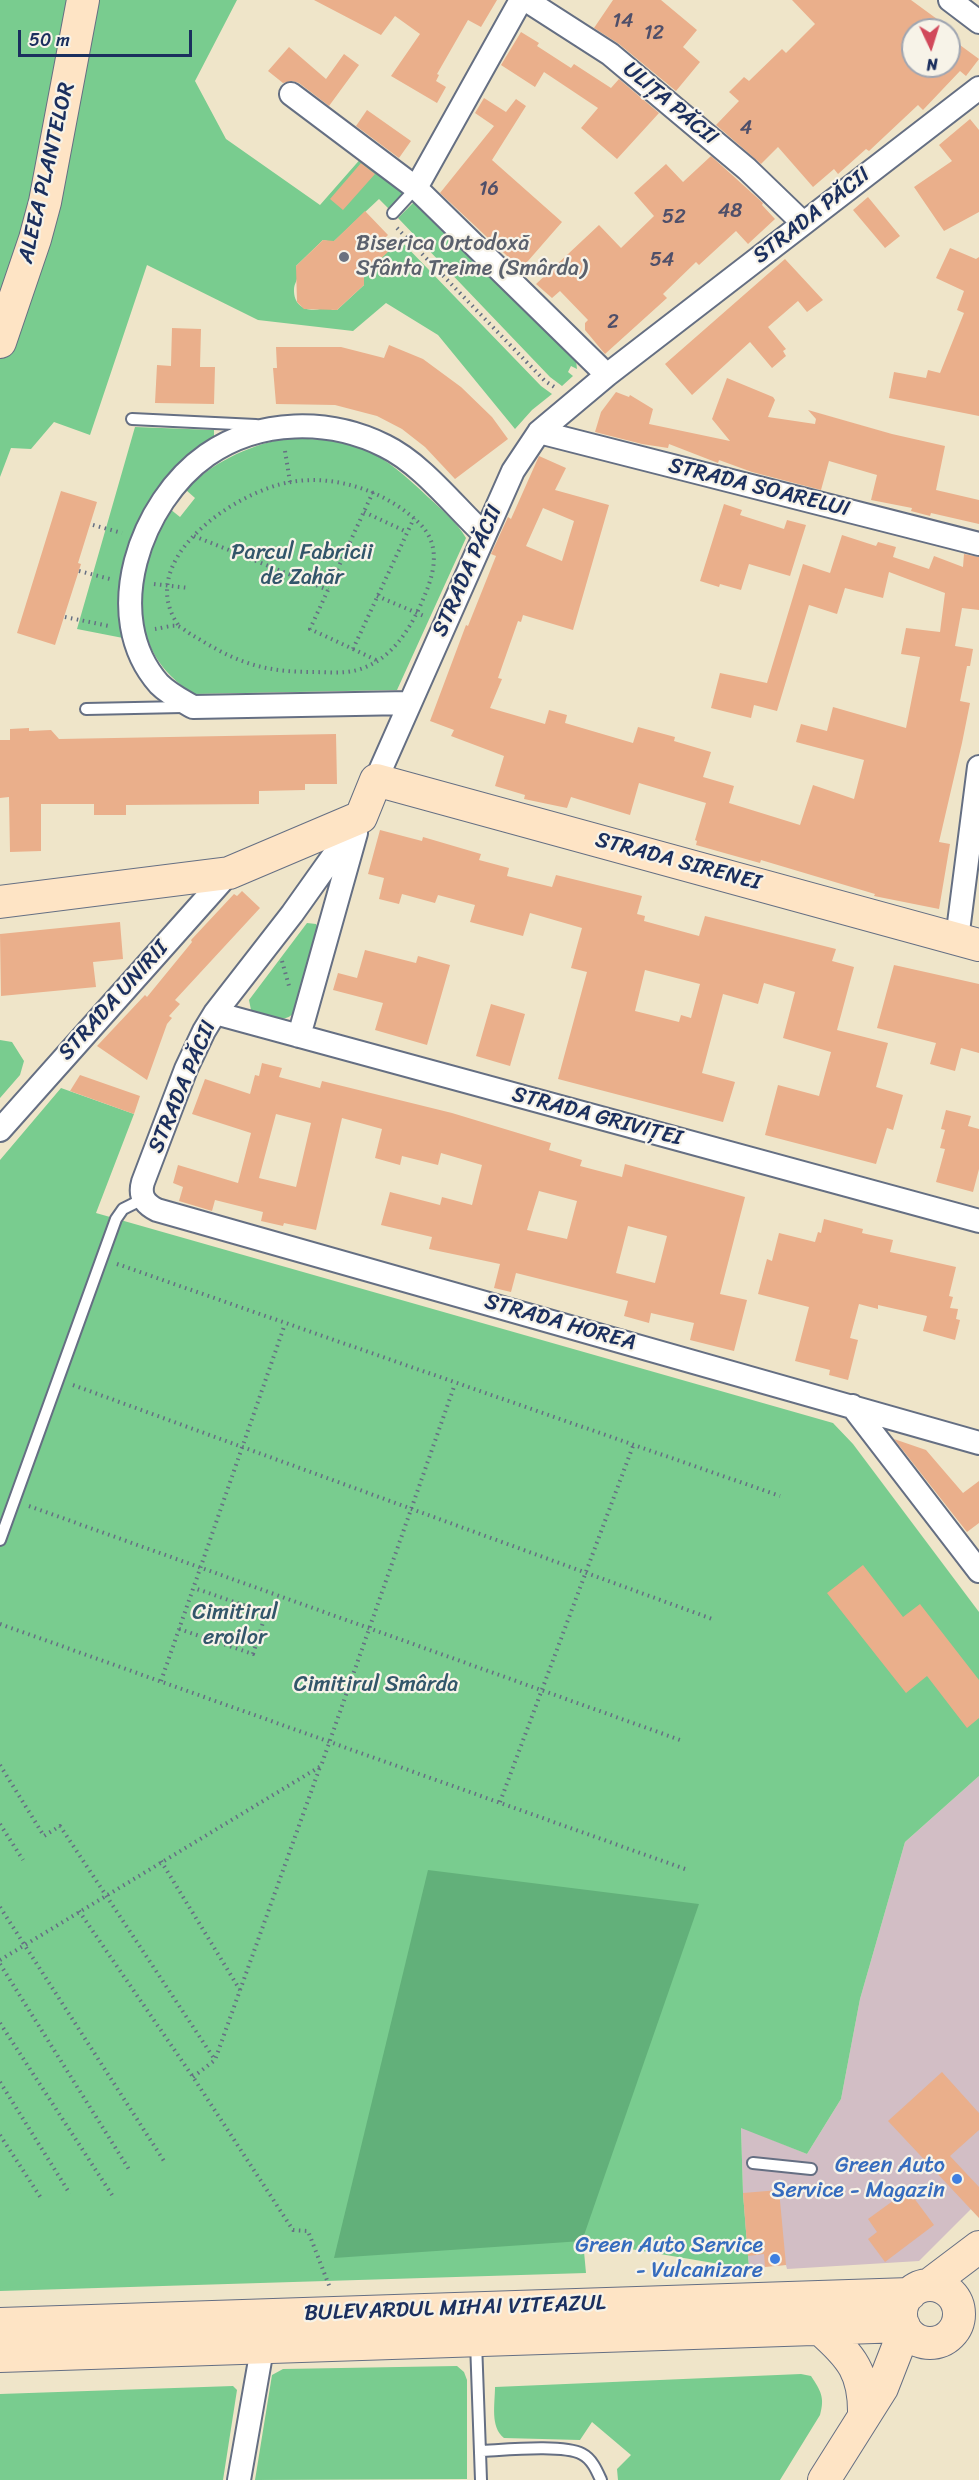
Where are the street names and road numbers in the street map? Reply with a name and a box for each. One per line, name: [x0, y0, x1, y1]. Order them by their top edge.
street label: ULIȚA PĂCII: [617, 57, 723, 151]
street label: ALEEA PLANTELOR: [13, 80, 81, 266]
street label: STRADA PĂCII: [748, 162, 876, 270]
street label: STRADA SOARELUI: [666, 453, 852, 523]
street label: STRADA PĂCII: [427, 501, 509, 641]
street label: STRADA SIRENEI: [592, 827, 764, 897]
street label: STRADA UNIRII: [53, 936, 175, 1066]
street label: STRADA PĂCII: [143, 1017, 223, 1157]
street label: STRADA GRIVIȚEI: [509, 1082, 685, 1152]
street label: STRADA HOREA: [481, 1289, 639, 1357]
street label: BULEVARDUL MIHAI VITEAZUL: [304, 2291, 606, 2327]

